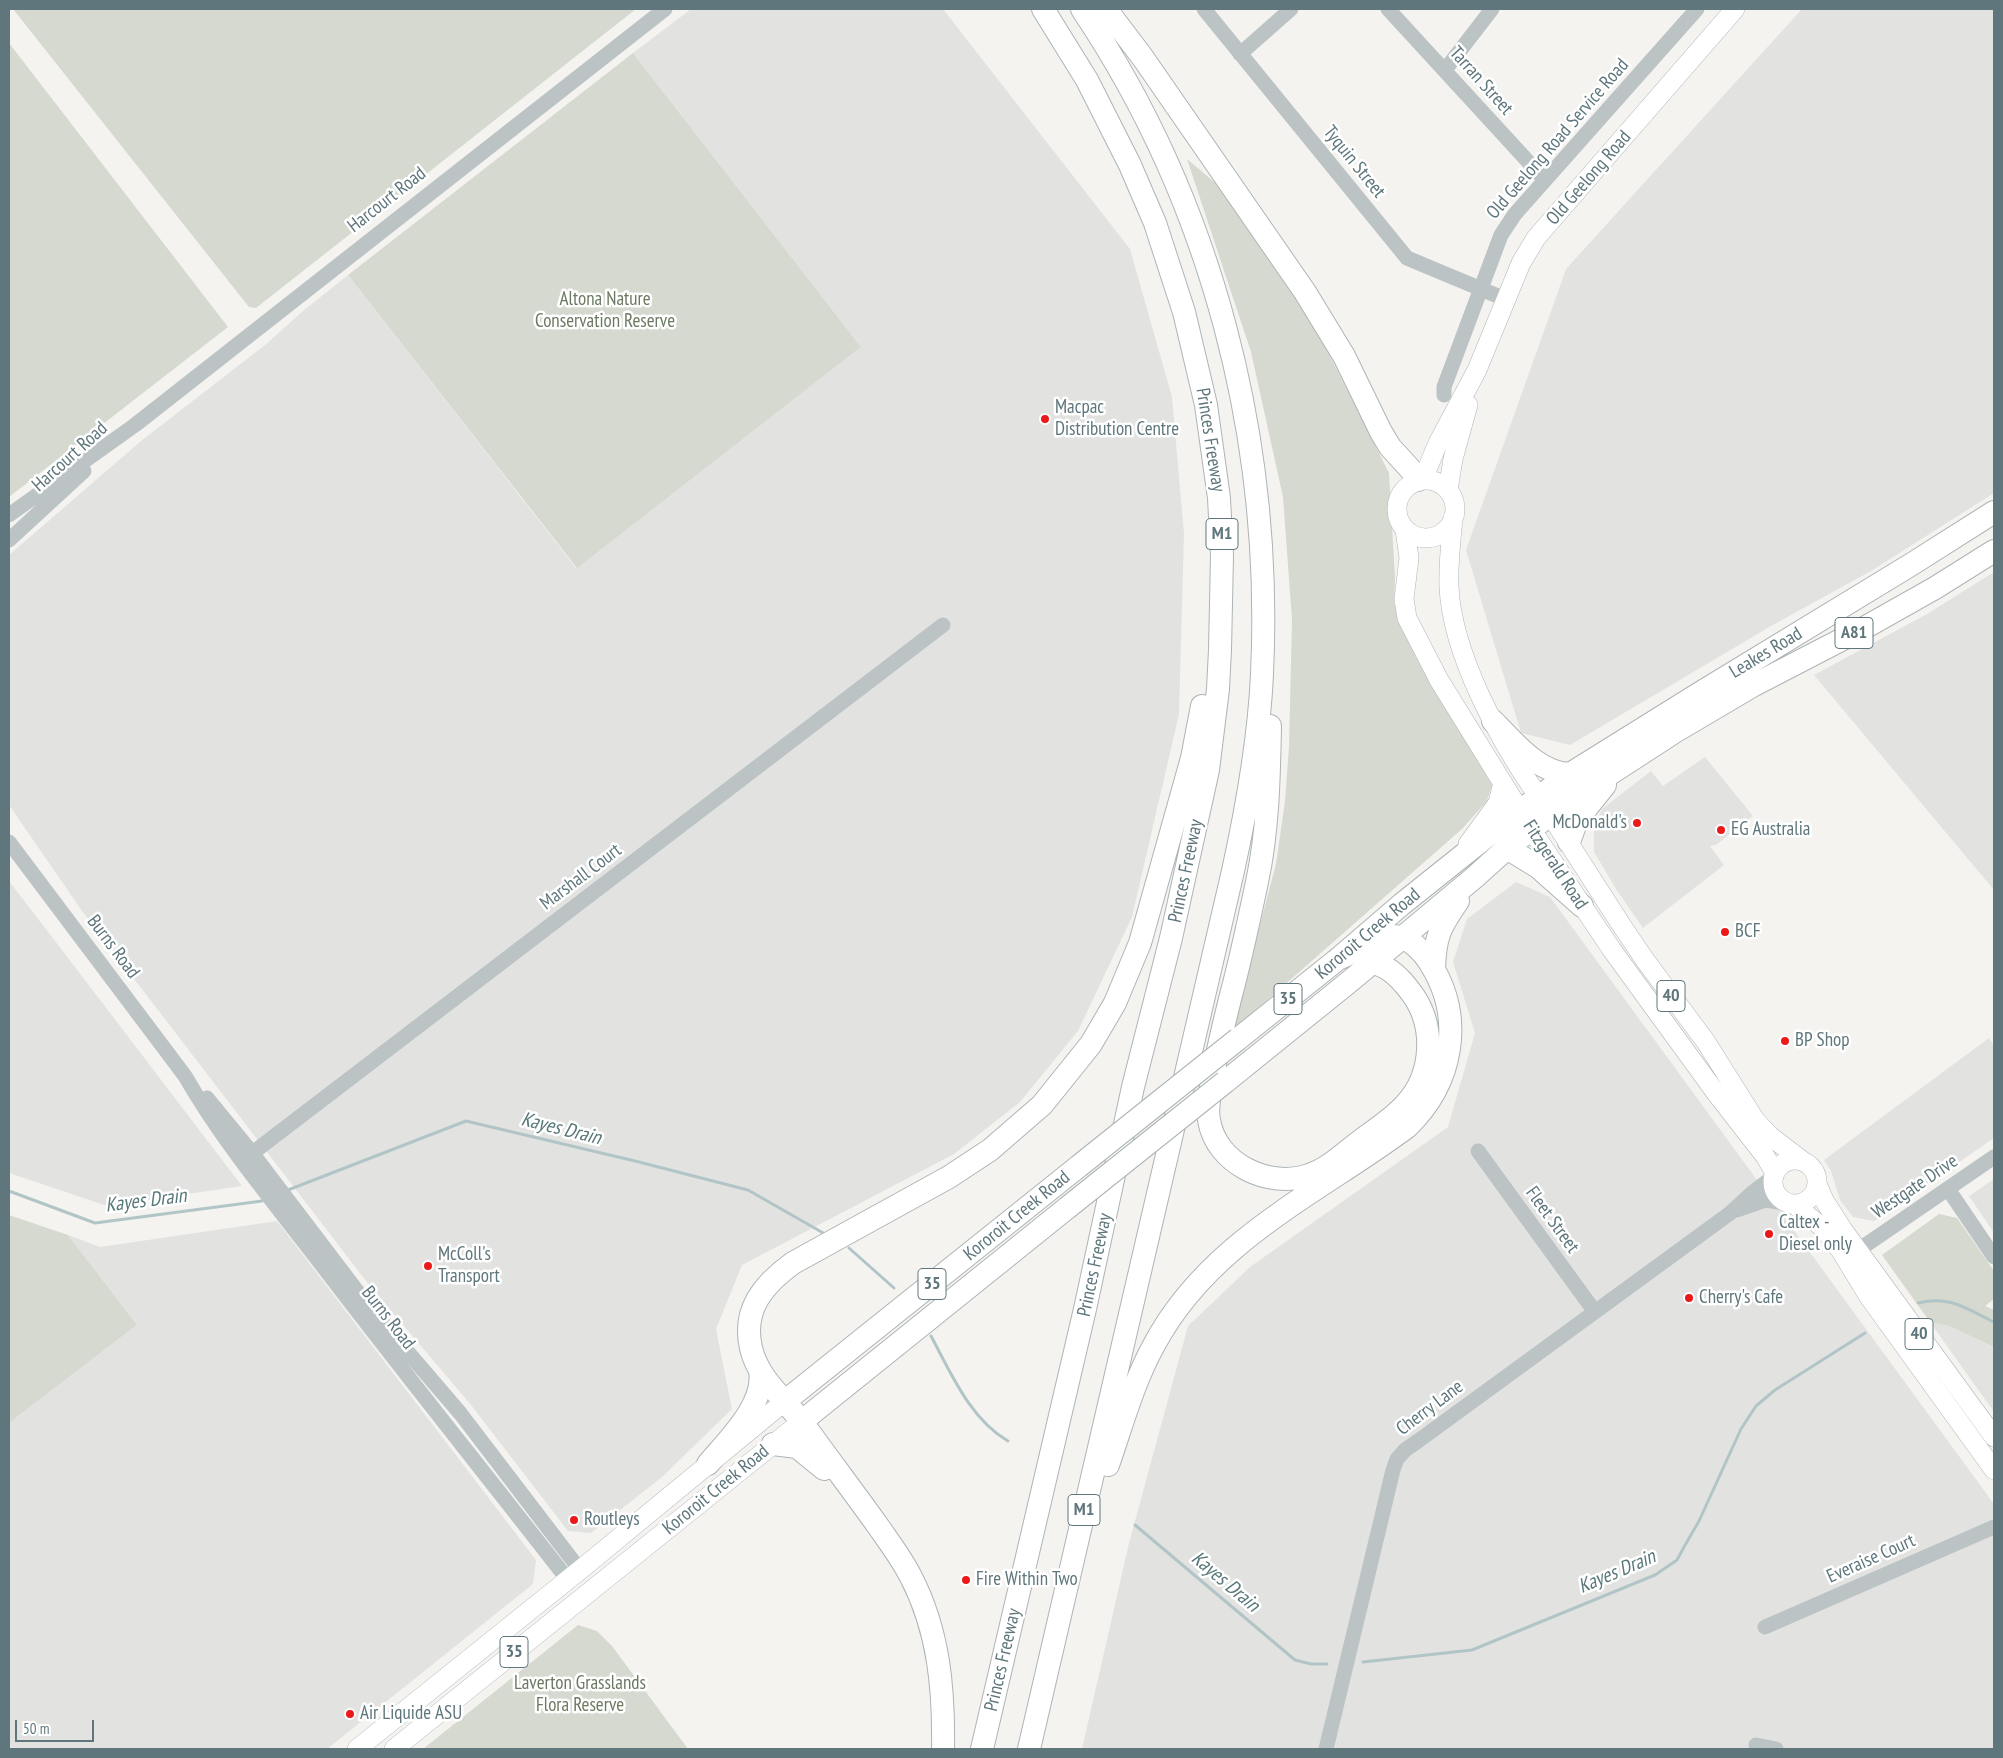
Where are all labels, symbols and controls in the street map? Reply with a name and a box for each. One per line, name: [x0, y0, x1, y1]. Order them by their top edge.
street label: Tarran Street: [1444, 42, 1518, 120]
street label: Old Geelong Road Service Road: [1482, 54, 1634, 224]
street label: Tyquin Street: [1318, 121, 1390, 203]
street label: Old Geelong Road: [1542, 126, 1636, 230]
street label: Harcourt Road: [343, 162, 431, 238]
park label: Altona Nature Conservation Reserve: [535, 289, 675, 333]
street label: Princes Freeway: [1191, 386, 1229, 494]
place label: Macpac Distribution Centre: [1055, 397, 1179, 441]
marker: Macpac Distribution Centre: [1039, 413, 1051, 425]
street label: Harcourt Road: [28, 417, 112, 497]
road number: M1: [1206, 518, 1238, 550]
road number: A81: [1835, 618, 1873, 648]
street label: Leakes Road: [1726, 623, 1806, 683]
place label: McDonald's: [1552, 812, 1627, 834]
street label: Fitzgerald Road: [1518, 816, 1592, 914]
street label: Princes Freeway: [1164, 817, 1208, 925]
marker: McDonald's: [1631, 817, 1643, 829]
place label: EG Australia: [1731, 819, 1810, 841]
marker: EG Australia: [1715, 824, 1727, 836]
street label: Marshall Court: [536, 839, 626, 915]
street label: Kororoit Creek Road: [1311, 883, 1425, 985]
street label: Burns Road: [82, 911, 144, 983]
place label: BCF: [1735, 921, 1760, 943]
marker: BCF: [1719, 926, 1731, 938]
road number: 40: [1657, 980, 1685, 1011]
road number: 35: [1274, 984, 1302, 1014]
place label: BP Shop: [1795, 1030, 1850, 1052]
marker: BP Shop: [1779, 1035, 1791, 1047]
water label: Kayes Drain: [519, 1108, 603, 1150]
street label: Westgate Drive: [1868, 1150, 1962, 1224]
street label: Kororoit Creek Road: [959, 1166, 1075, 1266]
street label: Fleet Street: [1520, 1182, 1584, 1258]
water label: Kayes Drain: [104, 1184, 188, 1218]
street label: Princes Freeway: [1073, 1211, 1117, 1319]
place label: Caltex - Diesel only: [1779, 1212, 1852, 1256]
marker: Caltex - Diesel only: [1763, 1228, 1775, 1240]
place label: McColl's Transport: [438, 1244, 500, 1288]
marker: McColl's Transport: [422, 1260, 434, 1272]
road number: 35: [918, 1268, 946, 1300]
street label: Burns Road: [356, 1282, 420, 1354]
place label: Cherry's Cafe: [1699, 1287, 1783, 1309]
marker: Cherry's Cafe: [1683, 1292, 1695, 1304]
road number: 40: [1905, 1318, 1933, 1350]
street label: Cherry Lane: [1392, 1375, 1468, 1441]
street label: Kororoit Creek Road: [658, 1440, 774, 1540]
road number: M1: [1068, 1494, 1100, 1526]
place label: Routleys: [584, 1509, 640, 1531]
marker: Routleys: [568, 1514, 580, 1526]
street label: Everaise Court: [1823, 1529, 1919, 1589]
water label: Kayes Drain: [1575, 1545, 1659, 1599]
water label: Kayes Drain: [1186, 1547, 1264, 1617]
place label: Fire Within Two: [976, 1569, 1078, 1591]
marker: Fire Within Two: [960, 1574, 972, 1586]
street label: Princes Freeway: [980, 1606, 1026, 1714]
road number: 35: [500, 1636, 528, 1668]
park label: Laverton Grasslands Flora Reserve: [514, 1673, 646, 1717]
place label: Air Liquide ASU: [360, 1703, 462, 1725]
marker: Air Liquide ASU: [344, 1708, 356, 1720]
scale bar: [18, 1710, 96, 1742]
text: 50 m: [23, 1719, 49, 1738]

